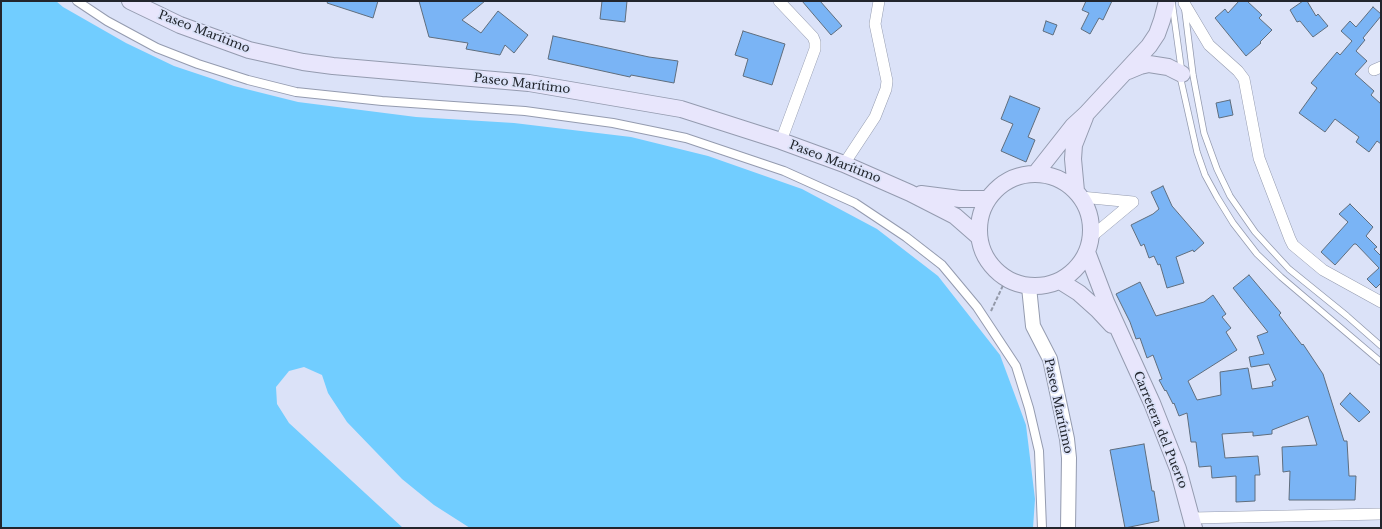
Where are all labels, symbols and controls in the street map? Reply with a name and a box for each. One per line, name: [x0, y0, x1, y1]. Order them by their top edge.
street label: Paseo Marítimo: [156, 8, 252, 56]
street label: Paseo Marítimo: [473, 71, 571, 97]
street label: Paseo Marítimo: [787, 138, 883, 186]
street label: Paseo Marítimo: [1041, 357, 1075, 455]
street label: Carretera del Puerto: [1130, 369, 1190, 491]

